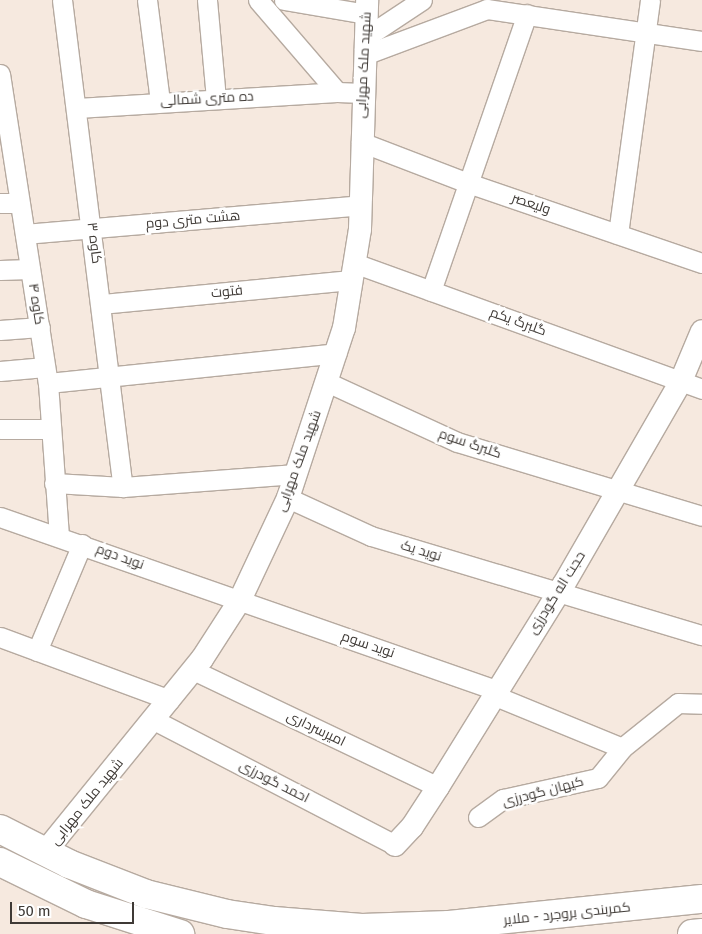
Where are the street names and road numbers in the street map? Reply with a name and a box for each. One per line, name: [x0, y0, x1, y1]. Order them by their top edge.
street label: شهید ملک مهرابی: [353, 11, 375, 119]
street label: ده متری شمالی: [160, 88, 254, 110]
street label: ولیعصر: [509, 190, 553, 218]
street label: هشت متری دوم: [145, 207, 241, 233]
street label: کاوه ۳: [83, 221, 105, 265]
street label: کاوه ۴: [24, 282, 48, 326]
street label: فتوت: [210, 282, 244, 302]
street label: گلبرگ یکم: [487, 304, 549, 340]
street label: شهید ملک مهرابی: [273, 408, 325, 514]
street label: گلبرگ سوم: [436, 425, 504, 463]
street label: نوید یک: [398, 537, 444, 565]
street label: نوید دوم: [94, 541, 146, 573]
street label: حجت اله گودرزی: [525, 548, 589, 638]
street label: نوید سوم: [339, 628, 397, 662]
street label: امیرسرداری: [284, 708, 348, 750]
street label: شهید ملک مهرابی: [47, 755, 127, 849]
street label: احمد گودرزی: [236, 757, 312, 807]
street label: کیهان گودرزی: [501, 773, 585, 811]
street label: کمربندی بروجرد - ملایر: [503, 899, 631, 929]

